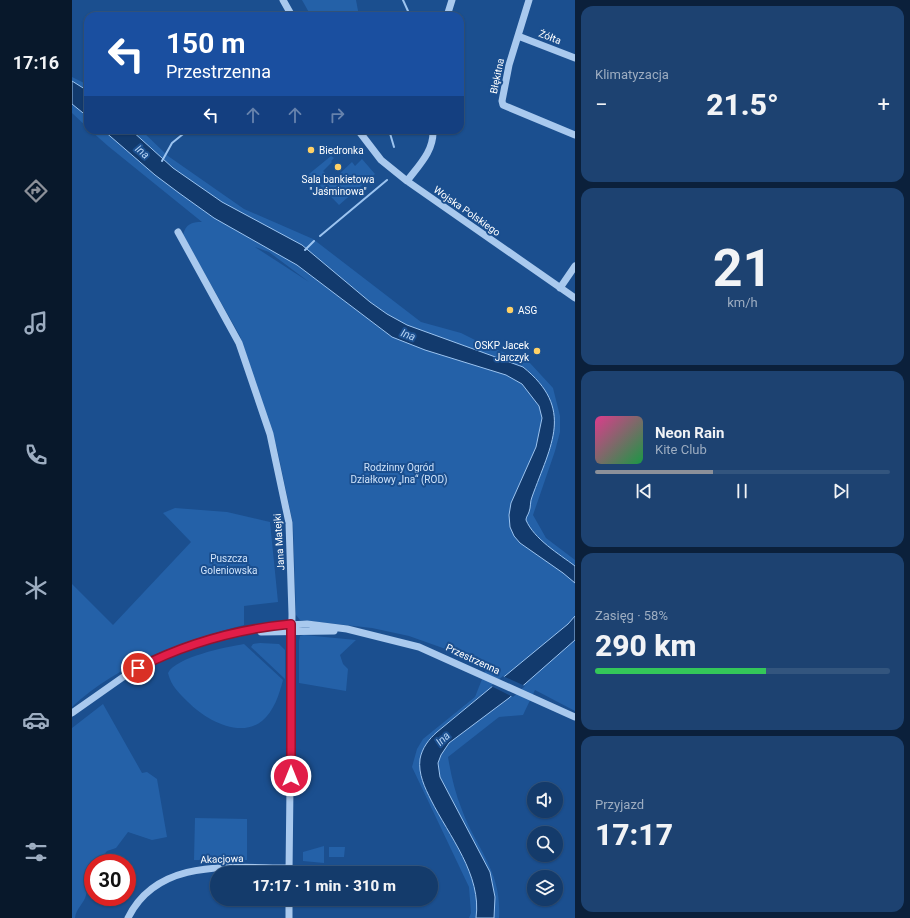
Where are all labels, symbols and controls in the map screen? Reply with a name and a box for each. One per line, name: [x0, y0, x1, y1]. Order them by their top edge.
text: 150 m: [166, 27, 245, 60]
street label: Żółta: [537, 27, 563, 46]
icon: left: [100, 28, 152, 80]
text: 17:16: [13, 52, 59, 73]
street label: Błękitna: [488, 57, 506, 95]
text: Przestrzenna: [166, 61, 271, 82]
text: Klimatyzacja: [595, 67, 669, 82]
text: 21.5°: [706, 87, 779, 122]
text: −: [595, 92, 608, 117]
text: +: [878, 92, 890, 117]
icon: left: [200, 104, 222, 126]
icon: ahead: [242, 104, 264, 126]
icon: ahead: [284, 104, 306, 126]
icon: right: [326, 104, 348, 126]
water label: Ina: [132, 142, 152, 162]
marker: Biedronka: [306, 145, 316, 155]
place label: Biedronka: [319, 145, 364, 156]
marker: Sala bankietowa "Jaśminowa": [333, 162, 343, 172]
place label: Sala bankietowa "Jaśminowa": [302, 174, 374, 197]
icon: directions: [22, 177, 50, 205]
street label: Wojska Polskiego: [432, 184, 503, 238]
text: 21: [713, 238, 772, 299]
text: km/h: [727, 295, 758, 310]
marker: ASG: [505, 305, 515, 315]
place label: ASG: [518, 305, 537, 316]
icon: music: [22, 309, 50, 337]
water label: Ina: [399, 326, 417, 344]
place label: OSKP Jacek Jarczyk: [475, 340, 530, 363]
marker: OSKP Jacek Jarczyk: [532, 346, 542, 356]
text: Neon Rain: [655, 424, 724, 442]
icon: phone: [22, 441, 50, 469]
text: Kite Club: [655, 442, 707, 457]
park label: Rodzinny Ogród Działkowy „Ina“ (ROD): [351, 462, 447, 486]
icon: previous: [633, 480, 655, 502]
icon: pause: [731, 480, 753, 502]
icon: next: [830, 480, 852, 502]
street label: Jana Matejki: [272, 513, 286, 571]
park label: Puszcza Goleniowska: [200, 553, 258, 576]
icon: climate: [22, 574, 50, 602]
text: Zasięg · 58%: [595, 608, 668, 623]
text: 290 km: [595, 628, 697, 663]
street label: Przestrzenna: [444, 642, 502, 676]
pin: [121, 651, 155, 685]
icon: arrive: [127, 657, 149, 679]
icon: car: [22, 706, 50, 734]
water label: Ina: [433, 729, 453, 749]
position arrow: [270, 755, 312, 797]
map controls: [527, 782, 563, 906]
button: sound: [527, 782, 563, 818]
text: Przyjazd: [595, 797, 644, 812]
text: 17:17: [595, 817, 673, 852]
button: search: [527, 826, 563, 862]
icon: filters: [22, 838, 50, 866]
street label: Akacjowa: [200, 853, 244, 865]
speed limit sign: 30: [84, 854, 136, 906]
button: layers: [527, 870, 563, 906]
text: 17:17 · 1 min · 310 m: [252, 877, 396, 895]

